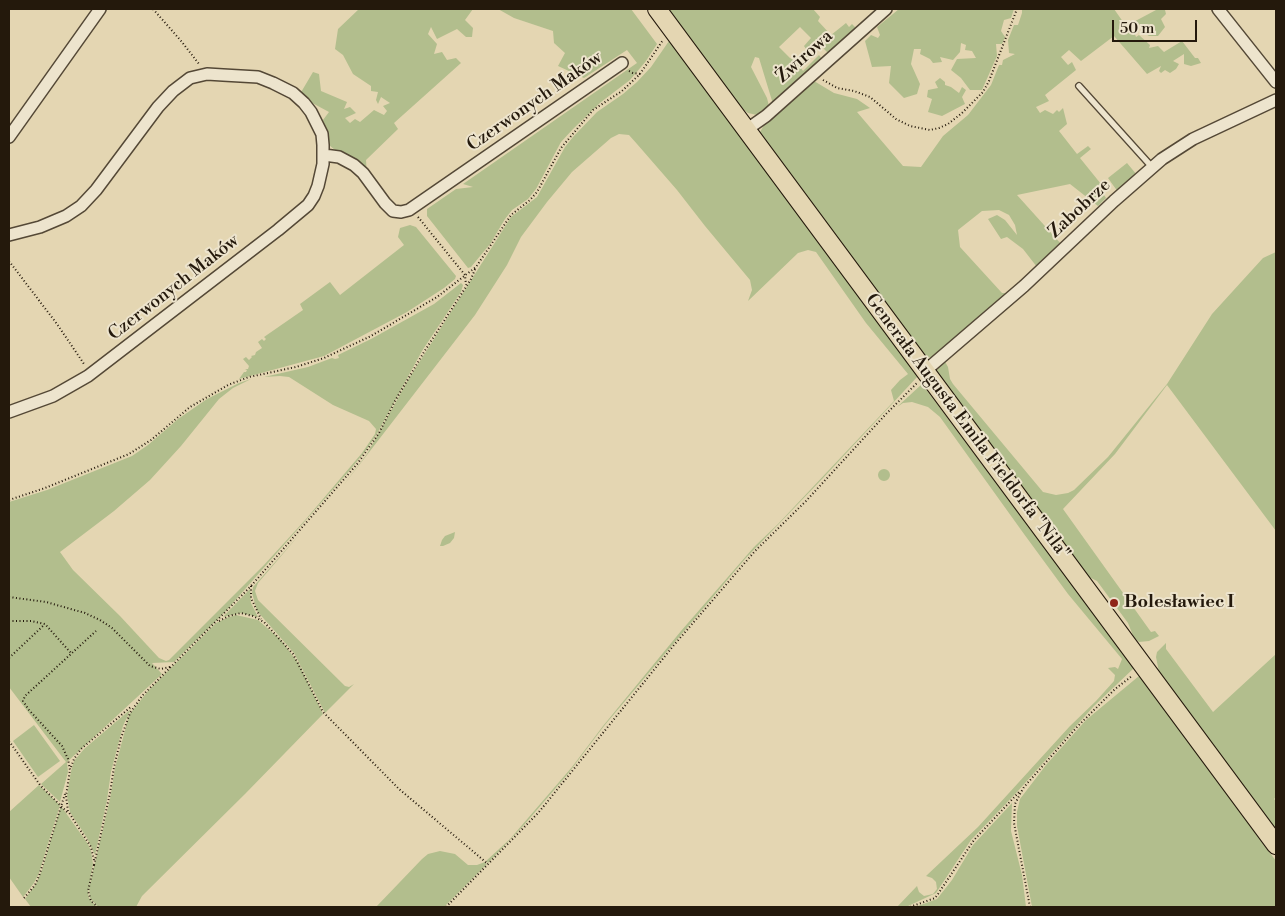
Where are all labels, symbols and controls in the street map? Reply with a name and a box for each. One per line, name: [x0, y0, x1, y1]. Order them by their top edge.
scale bar: [1115, 10, 1200, 42]
text: 50 m: [1120, 19, 1154, 38]
street label: Żwirowa: [772, 26, 838, 88]
street label: Czerwonych Maków: [463, 47, 607, 157]
street label: Zabobrze: [1044, 175, 1116, 243]
street label: Czerwonych Maków: [104, 230, 244, 346]
street label: Generała Augusta Emila Fieldorfa "Nila": [860, 290, 1074, 564]
place label: Bolesławiec I: [1124, 592, 1234, 614]
marker: Bolesławiec I: [1108, 597, 1120, 609]

